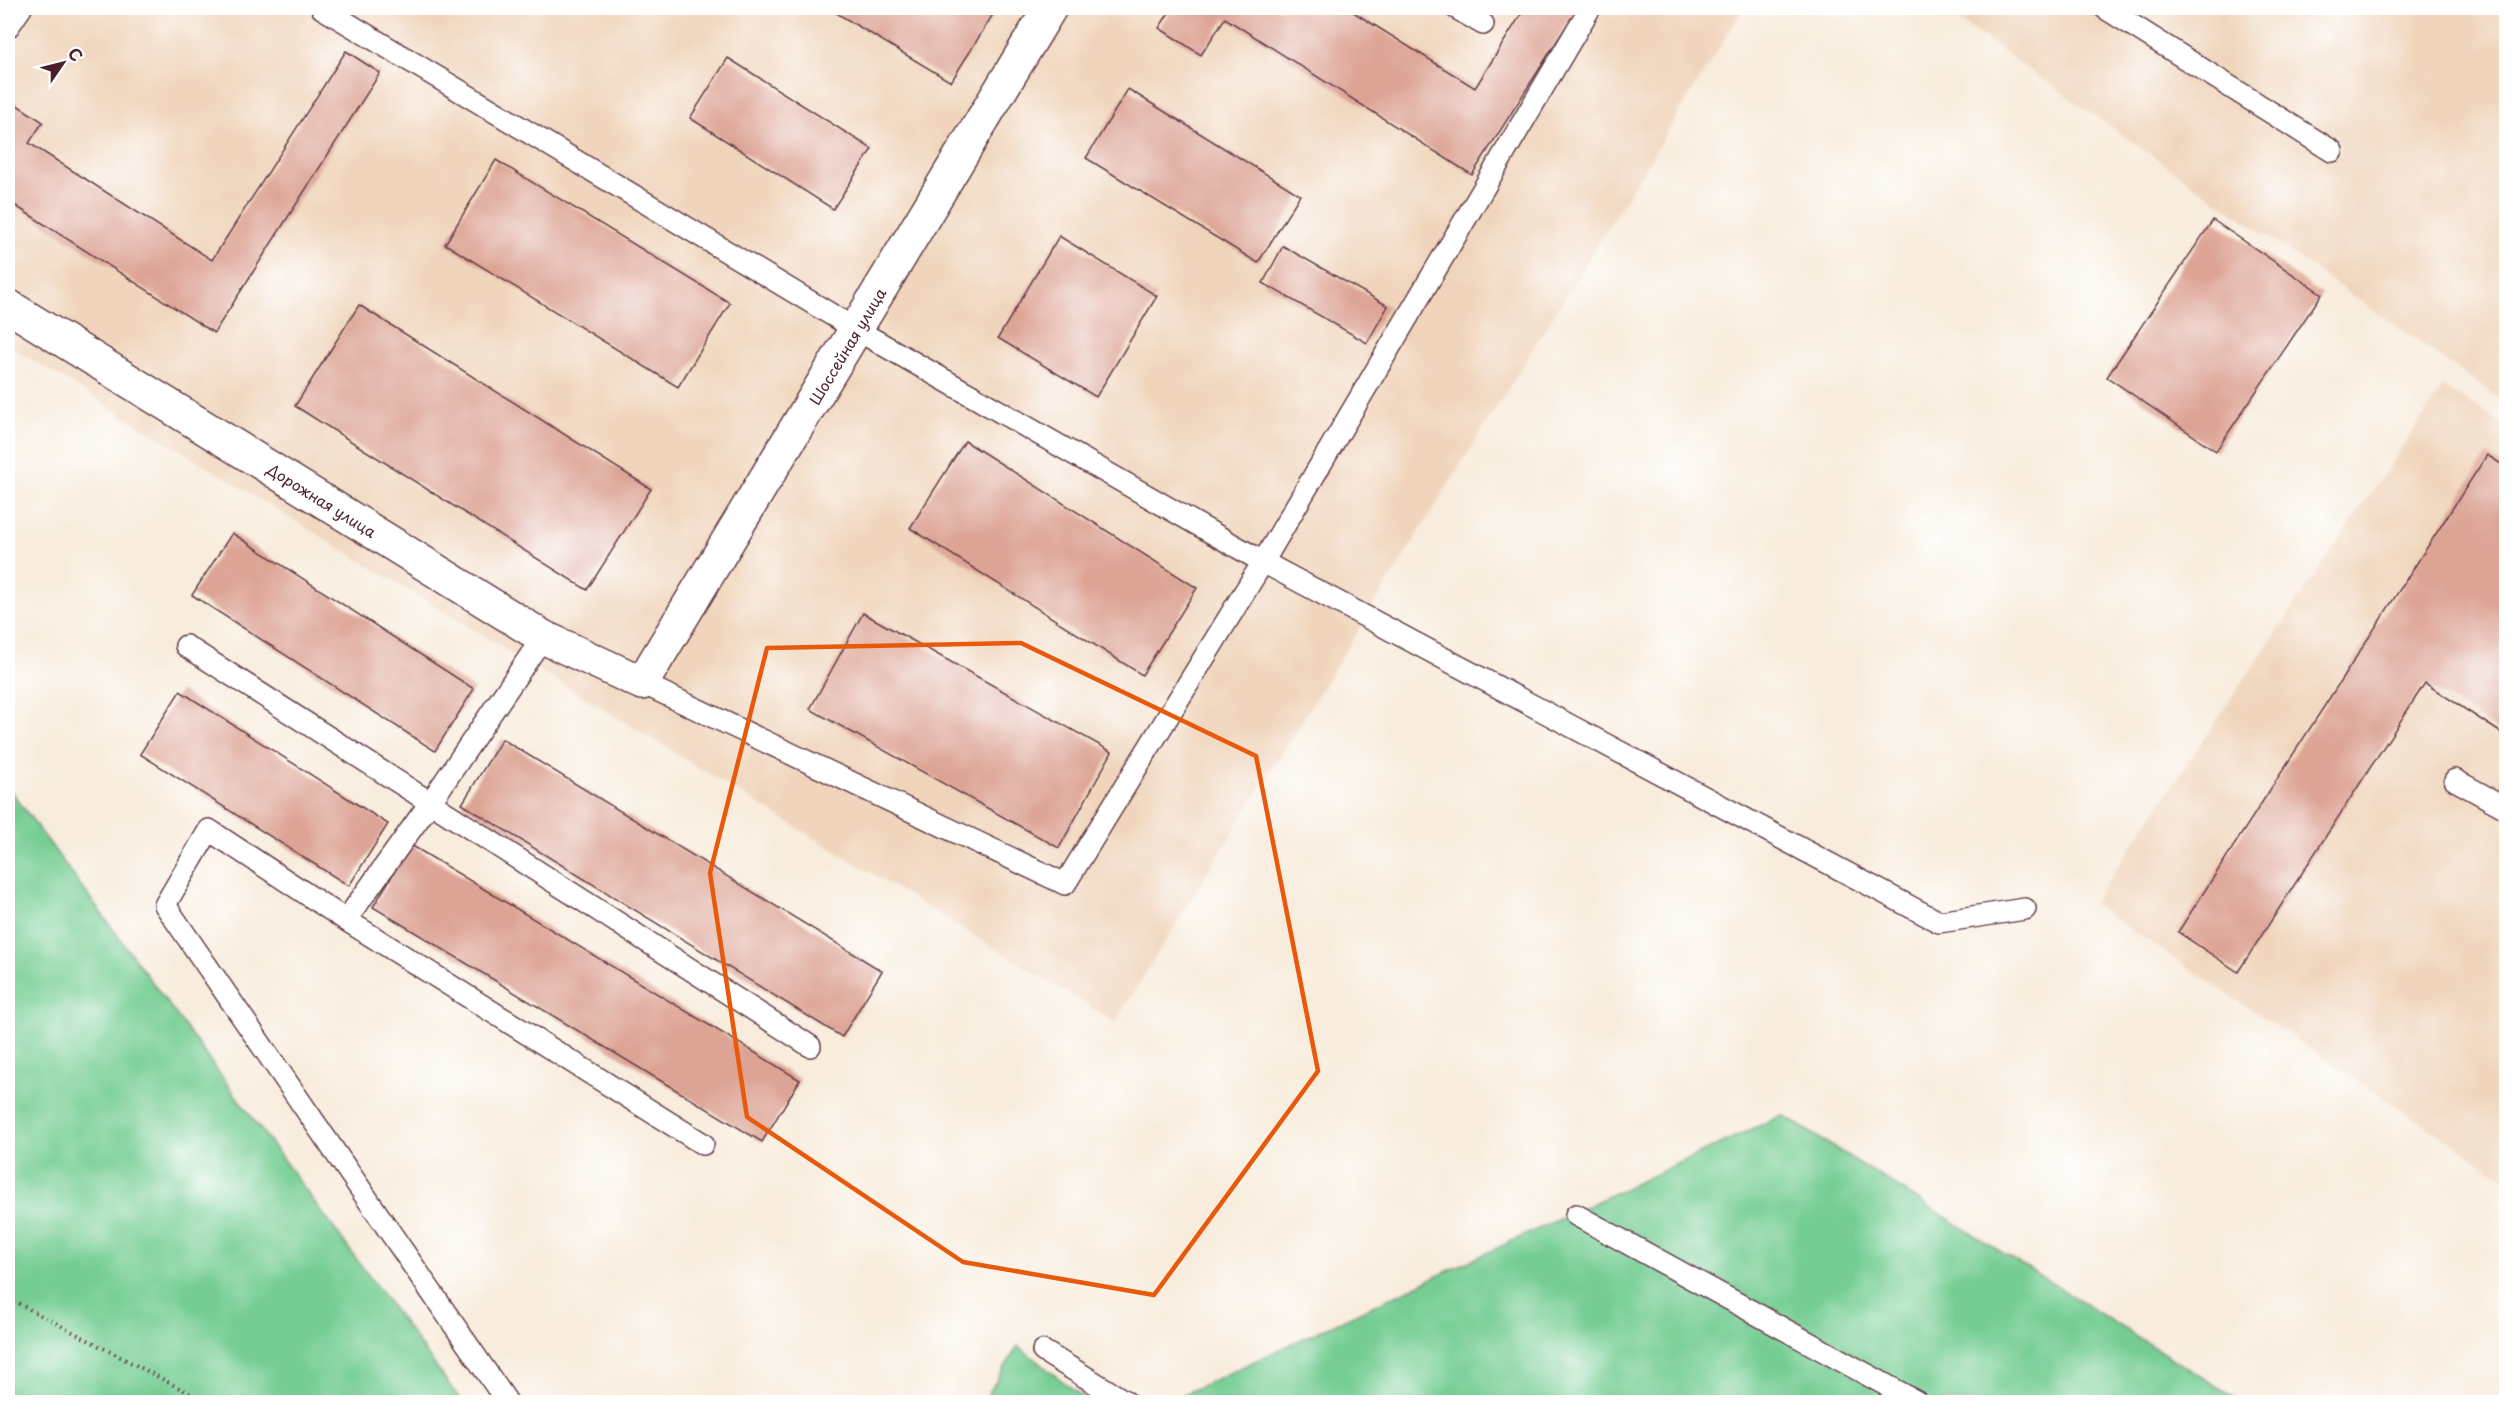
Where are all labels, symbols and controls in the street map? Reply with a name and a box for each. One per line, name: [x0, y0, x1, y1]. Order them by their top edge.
north arrow: [33, 33, 93, 93]
text: С: [63, 42, 89, 66]
street label: Шоссейная улица: [803, 283, 891, 409]
street label: Дорожная улица: [262, 457, 381, 543]

